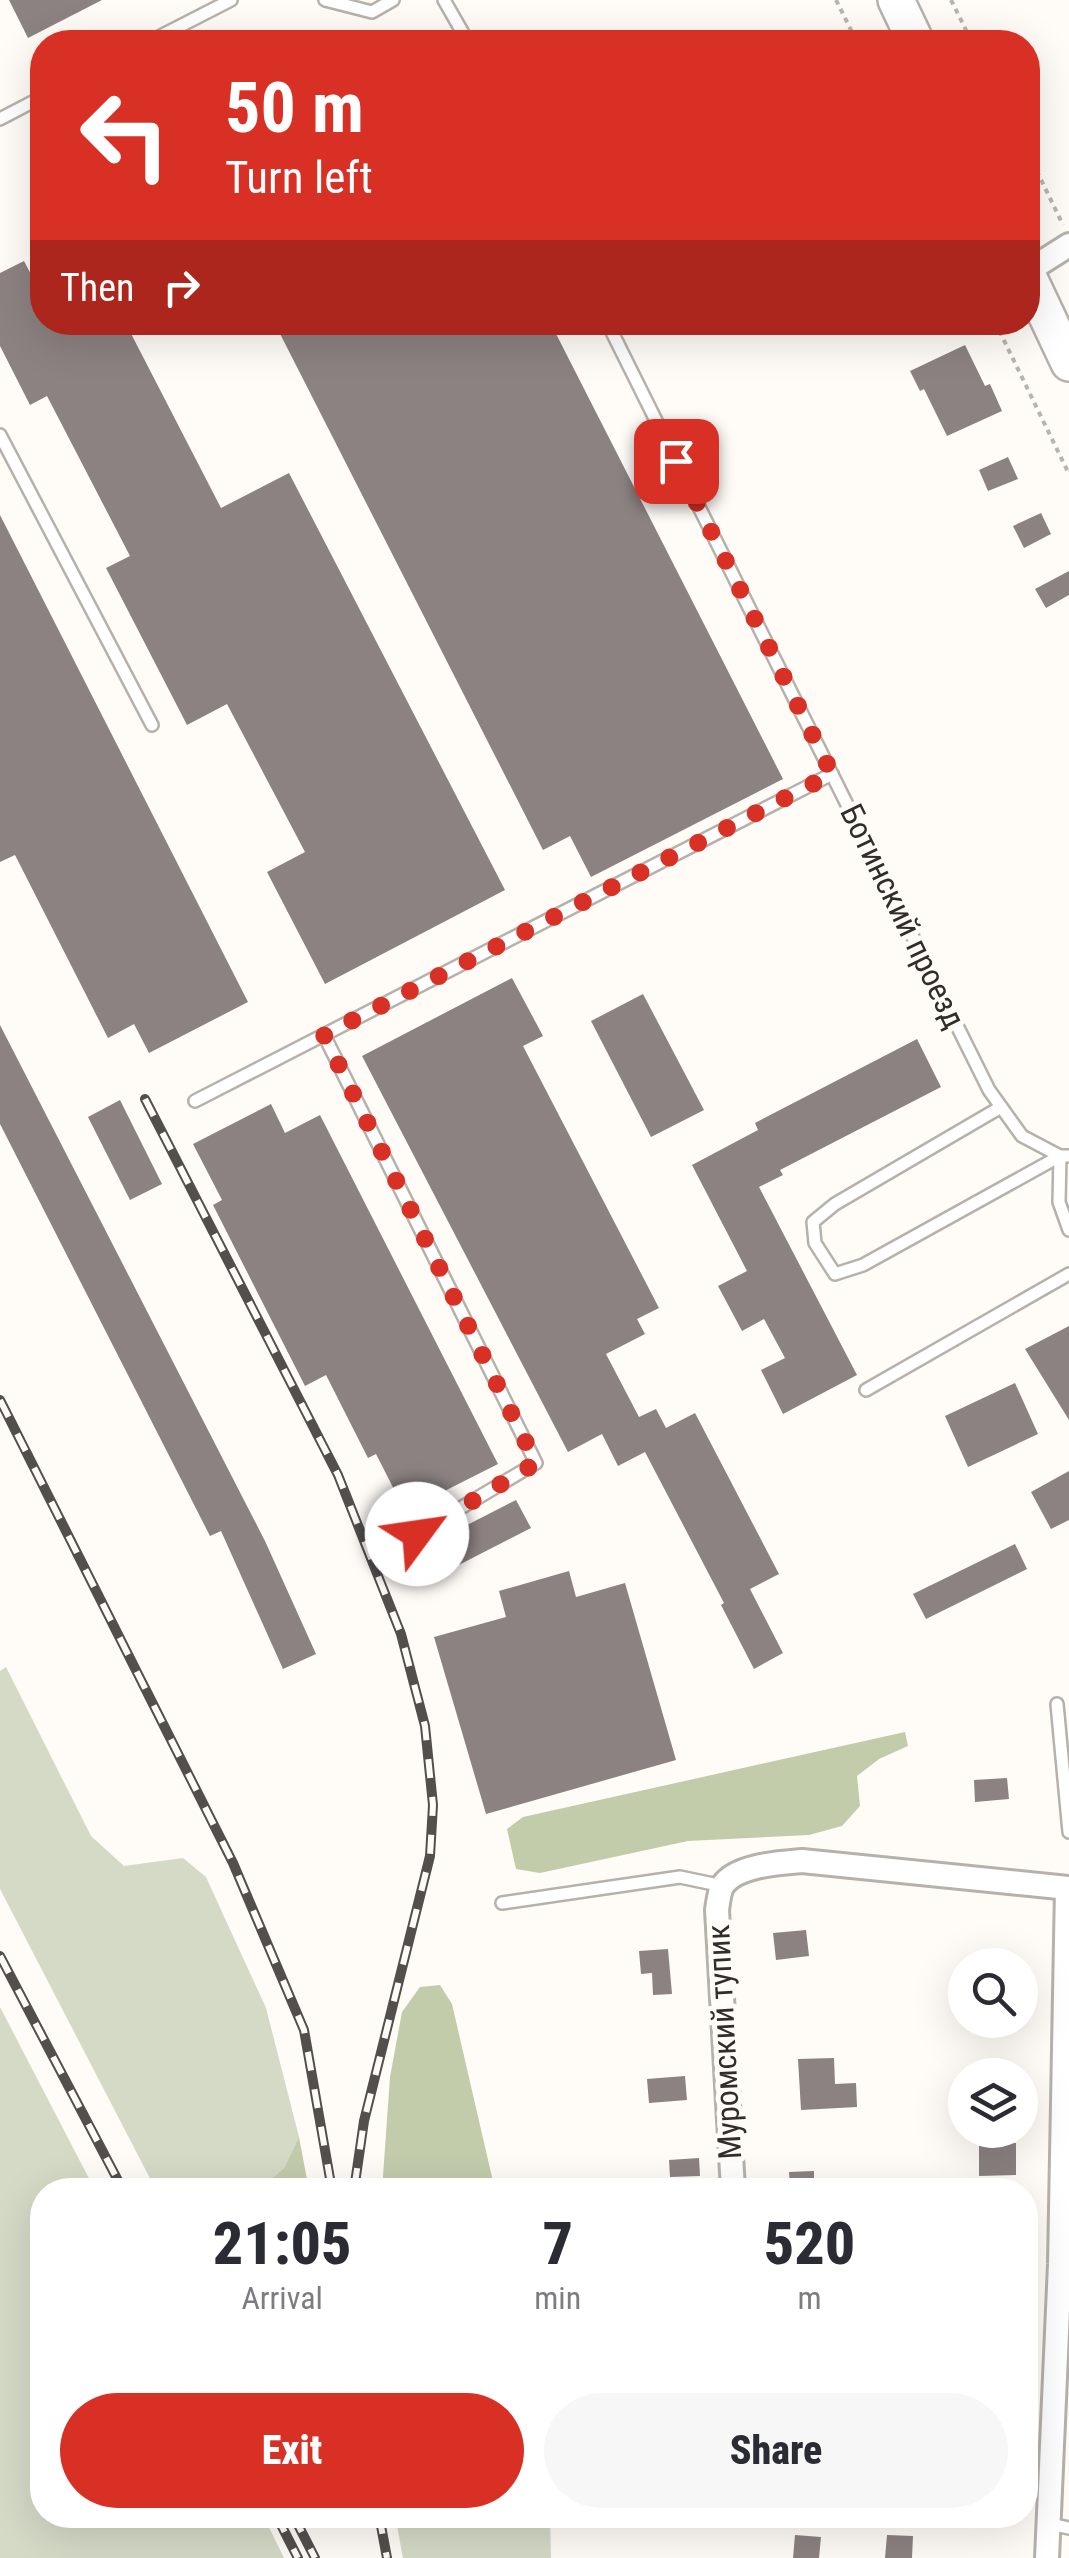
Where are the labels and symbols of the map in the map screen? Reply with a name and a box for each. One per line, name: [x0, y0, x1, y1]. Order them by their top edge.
pin: [634, 419, 719, 504]
street label: Ботинский проезд: [832, 798, 974, 1034]
position arrow: [365, 1482, 469, 1586]
street label: Муромский тупик: [699, 1924, 749, 2160]

